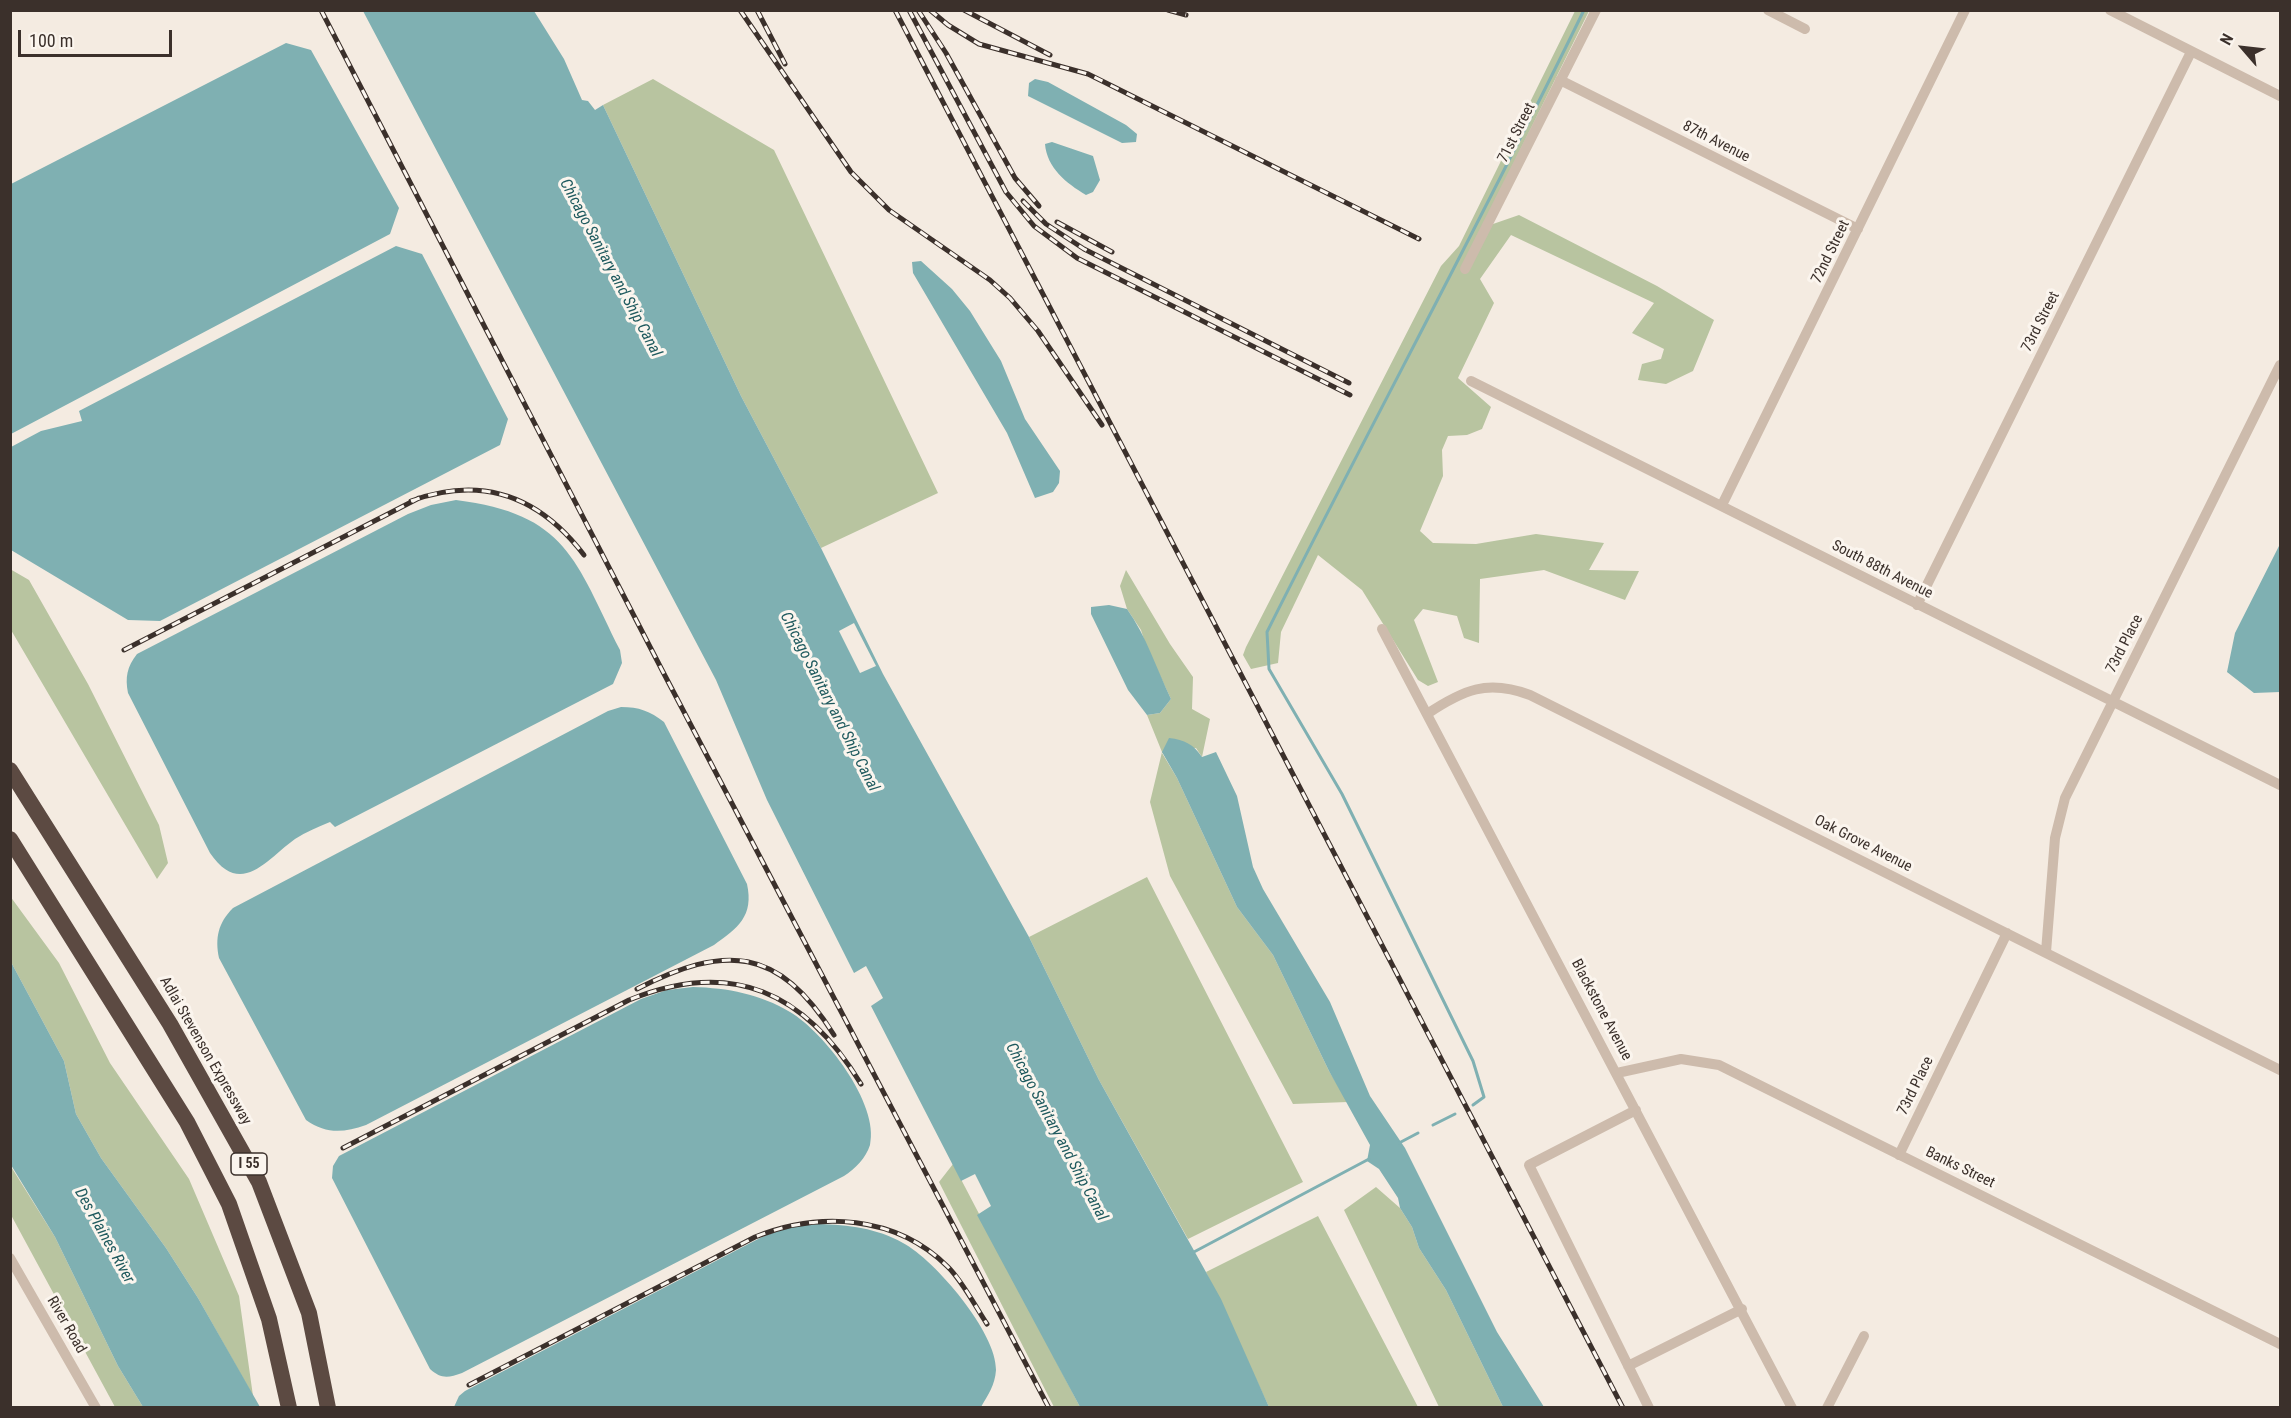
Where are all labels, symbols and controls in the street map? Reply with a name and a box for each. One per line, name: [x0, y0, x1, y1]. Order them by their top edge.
scale bar: [21, 18, 176, 56]
north arrow: [2213, 18, 2273, 78]
text: 100 m: [29, 30, 73, 51]
text: N: [2216, 31, 2237, 48]
street label: 71st Street: [1494, 100, 1540, 166]
street label: 87th Avenue: [1679, 117, 1753, 167]
water label: Chicago Sanitary and Ship Canal: [555, 176, 665, 360]
street label: 72nd Street: [1808, 217, 1854, 287]
street label: 73rd Street: [2018, 289, 2064, 355]
street label: South 88th Avenue: [1829, 537, 1935, 603]
water label: Chicago Sanitary and Ship Canal: [775, 609, 883, 795]
street label: 73rd Place: [2103, 612, 2147, 676]
street label: Oak Grove Avenue: [1811, 812, 1915, 876]
street label: Blackstone Avenue: [1567, 956, 1635, 1064]
street label: Adlai Stevenson Expressway: [155, 974, 255, 1128]
water label: Chicago Sanitary and Ship Canal: [1001, 1040, 1111, 1224]
street label: 73rd Place: [1894, 1054, 1938, 1118]
street label: Banks Street: [1922, 1144, 1998, 1192]
road number: I 55: [231, 1153, 267, 1175]
water label: Des Plaines River: [70, 1185, 138, 1287]
street label: River Road: [42, 1293, 90, 1357]

